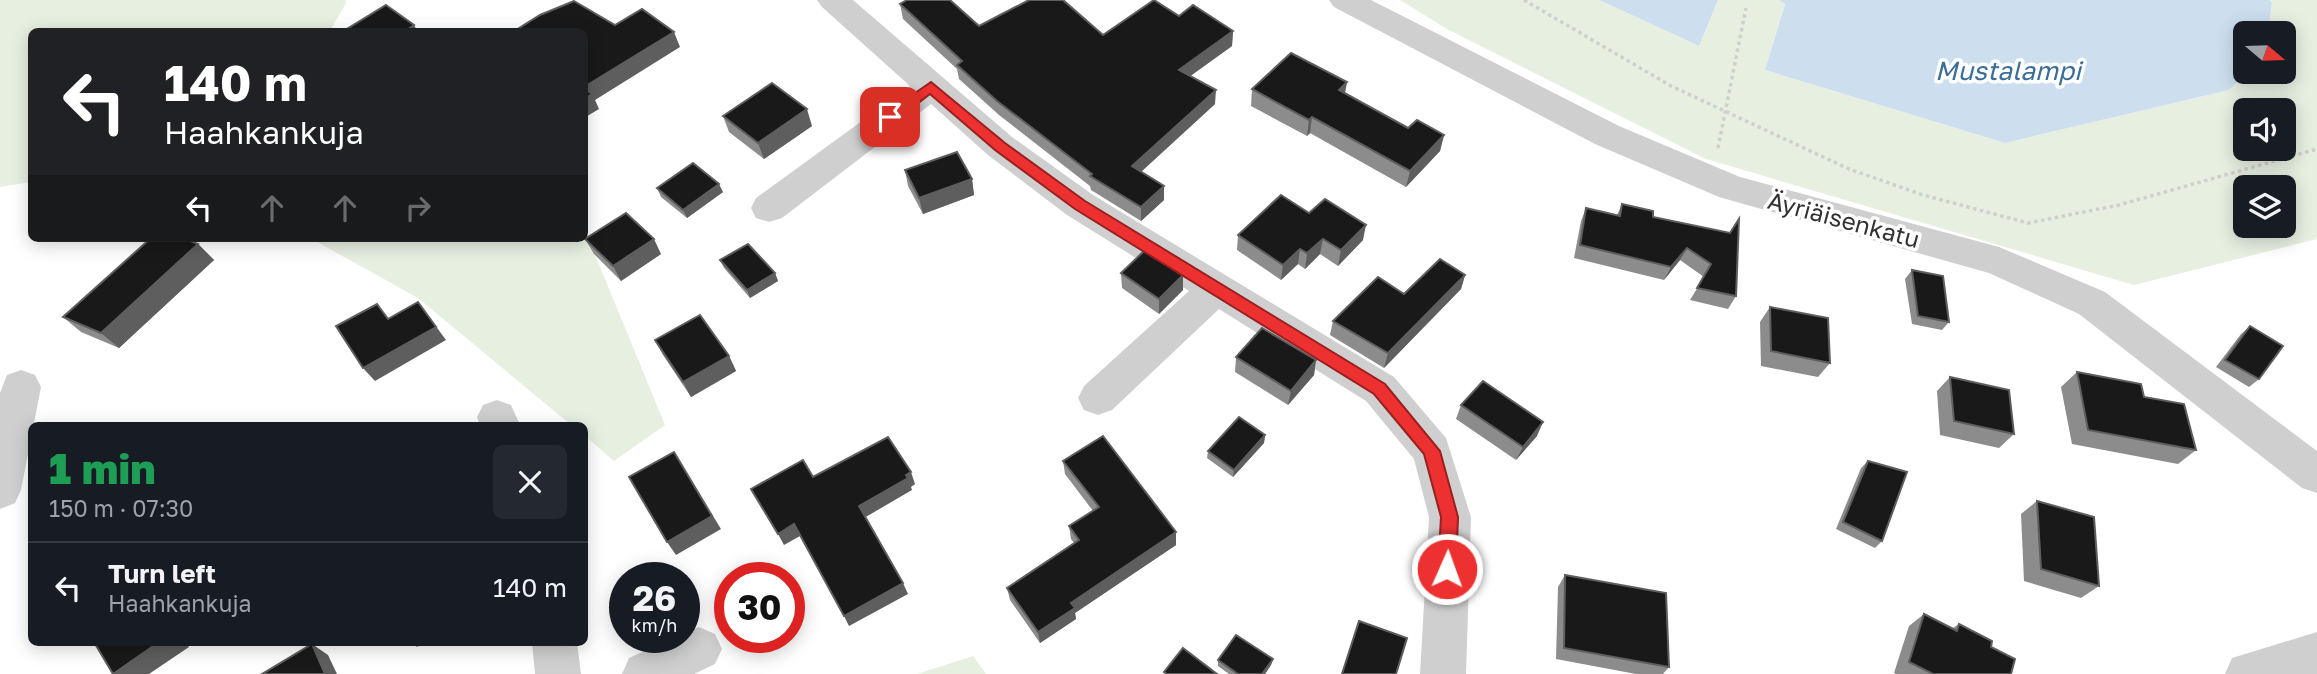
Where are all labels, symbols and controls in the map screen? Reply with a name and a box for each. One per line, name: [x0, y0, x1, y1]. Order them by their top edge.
north arrow: [2233, 21, 2296, 84]
map controls: [2233, 21, 2296, 238]
text: 140 m: [164, 53, 307, 112]
water label: Mustalampi: [1935, 55, 2084, 86]
icon: left: [49, 56, 140, 147]
pin: [860, 87, 920, 147]
icon: arrive: [871, 98, 909, 136]
button: sound: [2233, 98, 2296, 161]
text: Haahkankuja: [164, 113, 364, 151]
button: layers: [2233, 175, 2296, 238]
street label: Äyriäisenkatu: [1765, 185, 1923, 253]
icon: left: [180, 189, 218, 227]
icon: ahead: [253, 189, 291, 227]
icon: ahead: [326, 189, 364, 227]
icon: right: [399, 189, 437, 227]
text: 1 min: [49, 443, 156, 493]
button: close: [493, 445, 567, 519]
text: 150 m · 07:30: [49, 494, 193, 522]
position arrow: [1410, 532, 1484, 606]
text: Turn left: [108, 558, 216, 589]
speed limit sign: 30: [714, 562, 805, 653]
icon: left: [49, 569, 87, 607]
text: 140 m: [493, 572, 567, 603]
text: 26: [633, 577, 676, 619]
text: Haahkankuja: [108, 589, 252, 617]
text: km/h: [632, 614, 677, 636]

